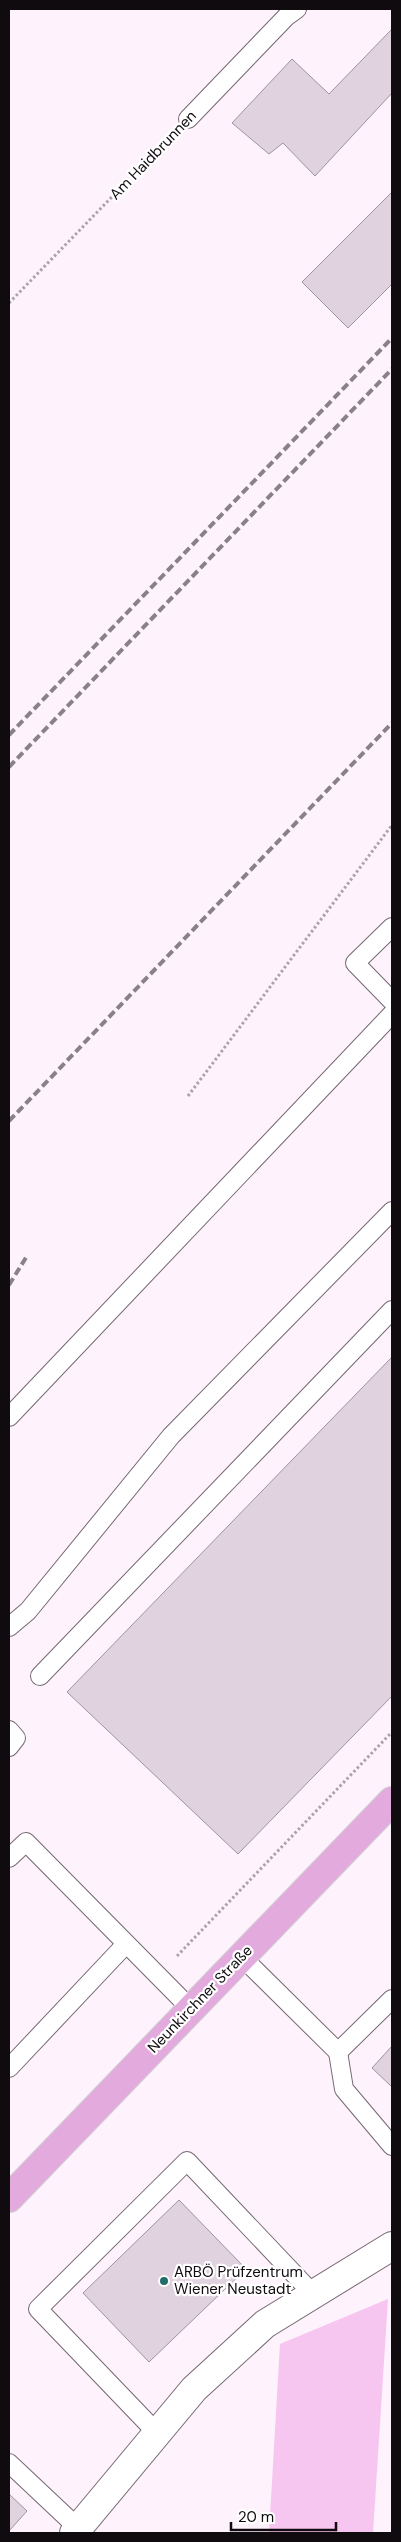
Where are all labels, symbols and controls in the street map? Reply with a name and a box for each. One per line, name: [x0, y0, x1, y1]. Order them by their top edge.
street label: Am Haidbrunnen: [105, 106, 201, 204]
street label: Neunkirchner Straße: [143, 1941, 257, 2057]
place label: ARBÖ Prüfzentrum Wiener Neustadt: [174, 2262, 303, 2299]
marker: ARBÖ Prüfzentrum Wiener Neustadt: [158, 2275, 170, 2287]
scale bar: [231, 2500, 336, 2532]
text: 20 m: [238, 2507, 274, 2527]

